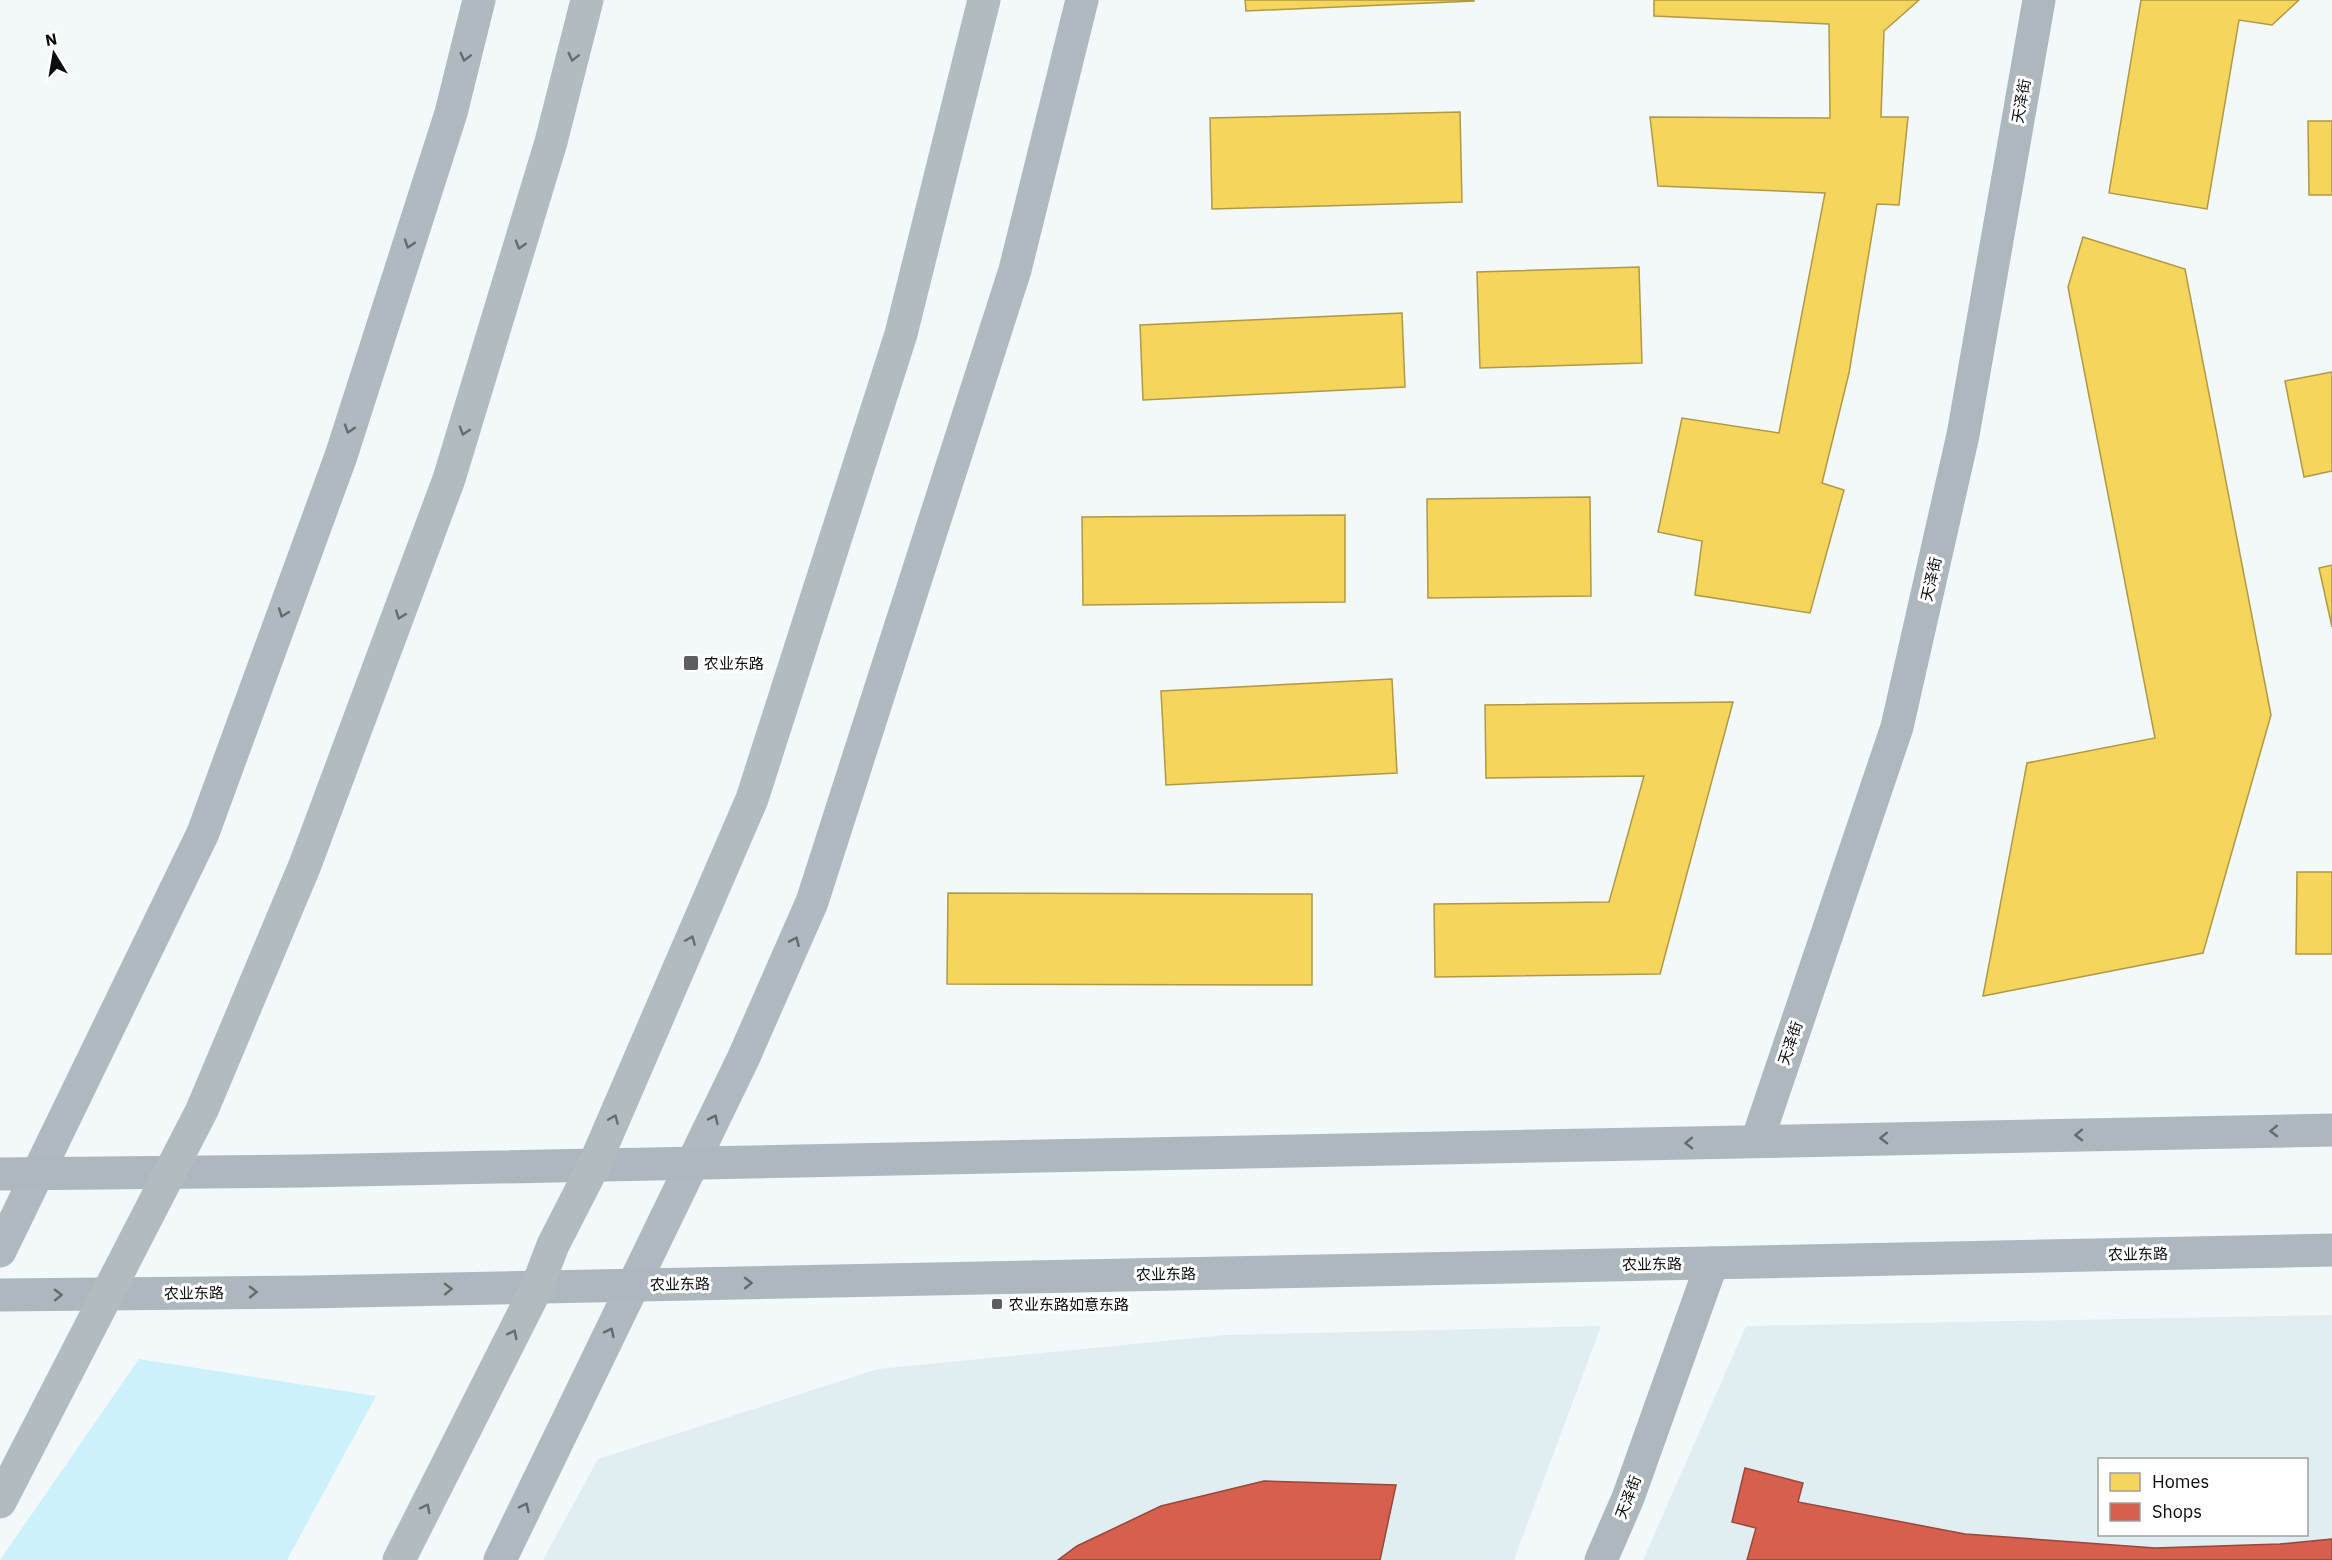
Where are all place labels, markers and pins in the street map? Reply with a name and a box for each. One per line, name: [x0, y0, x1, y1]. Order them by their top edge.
marker: 农业东路: [682, 654, 700, 672]
place label: 农业东路: [704, 654, 764, 673]
place label: 农业东路如意东路: [1009, 1295, 1129, 1314]
marker: 农业东路如意东路: [990, 1297, 1004, 1311]

